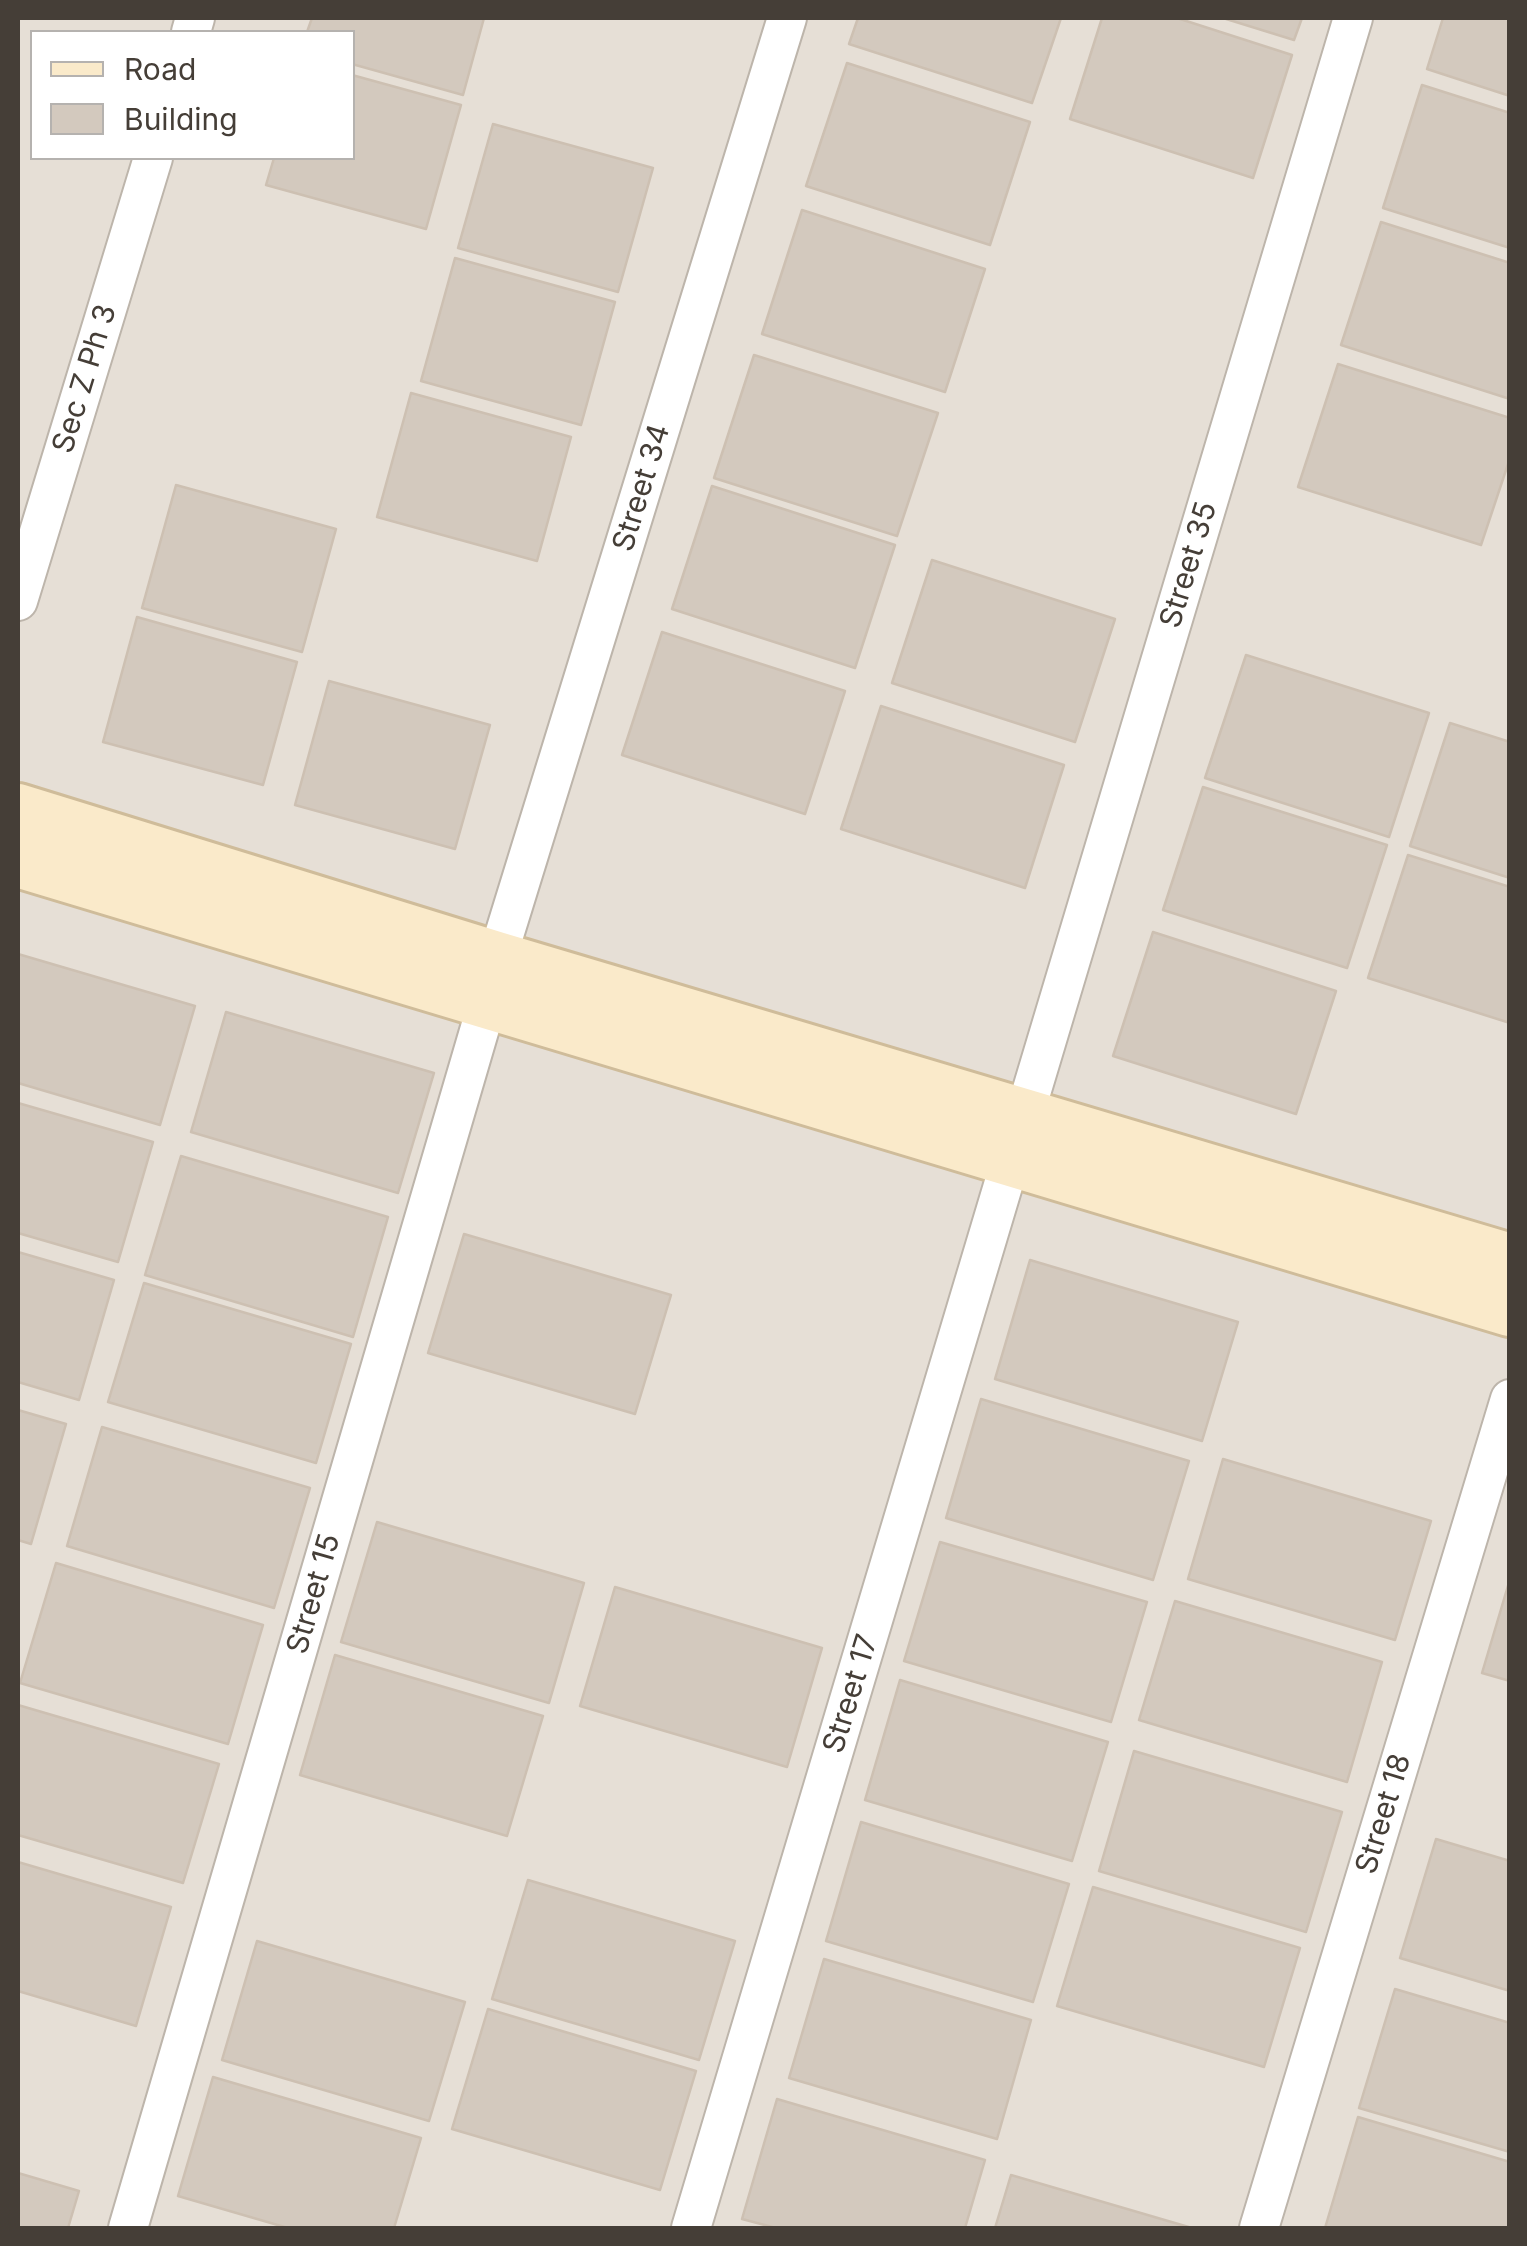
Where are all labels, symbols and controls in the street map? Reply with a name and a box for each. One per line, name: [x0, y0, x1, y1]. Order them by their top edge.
legend: [30, 30, 355, 160]
text: Road: [124, 51, 196, 87]
text: Building: [124, 101, 238, 137]
street label: Sec Z Ph 3: [45, 300, 125, 458]
street label: Street 34: [606, 420, 678, 556]
street label: Street 35: [1153, 498, 1225, 632]
street label: Street 15: [280, 1530, 348, 1658]
street label: Street 17: [816, 1630, 886, 1758]
street label: Street 18: [1349, 1750, 1419, 1878]

